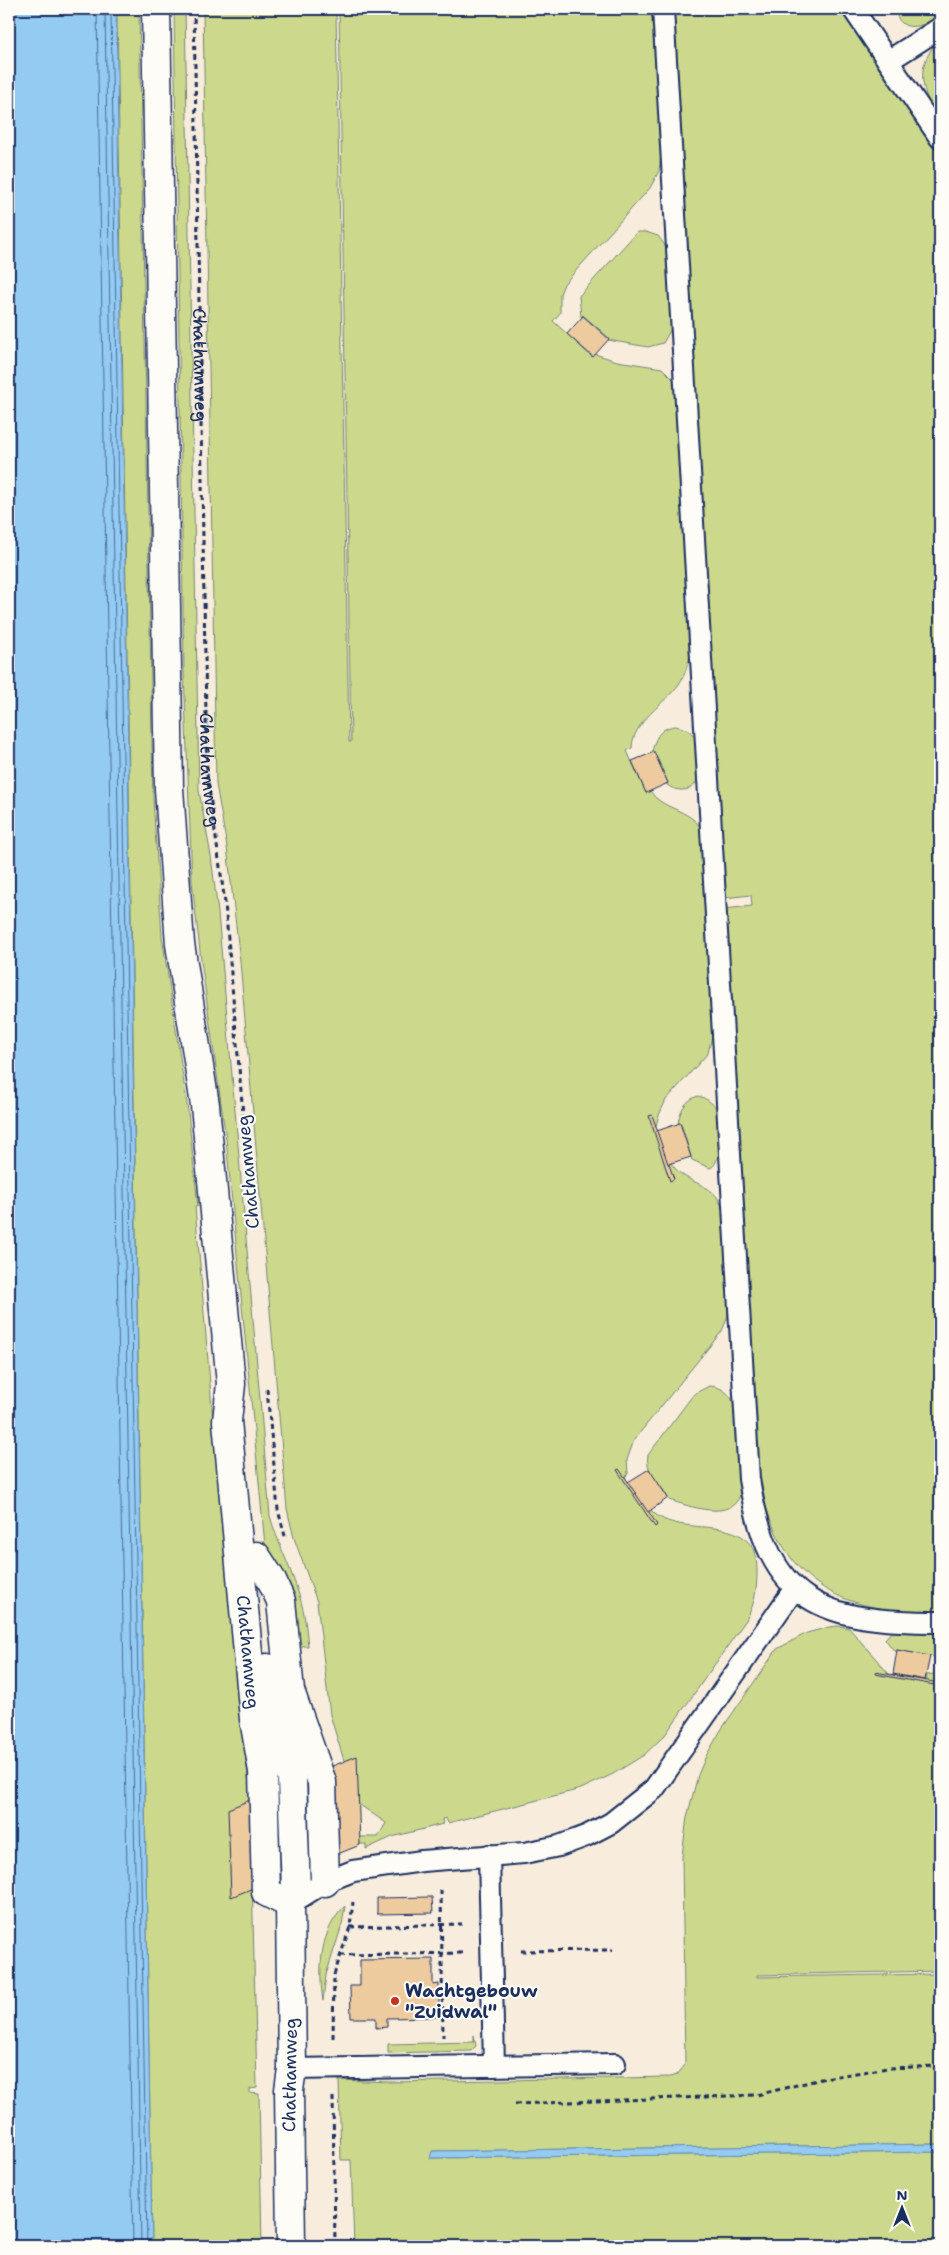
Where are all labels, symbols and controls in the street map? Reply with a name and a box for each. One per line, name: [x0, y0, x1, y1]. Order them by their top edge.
street label: Chathamweg: [187, 308, 213, 422]
street label: Chathamweg: [194, 713, 226, 828]
street label: Chathamweg: [231, 1114, 265, 1230]
street label: Chathamweg: [231, 1594, 265, 1710]
place label: Wachtgebouw "Zuidwal": [405, 1979, 538, 2024]
marker: Wachtgebouw "Zuidwal": [389, 1995, 401, 2007]
street label: Chathamweg: [277, 2018, 303, 2132]
north arrow: [876, 2182, 926, 2232]
text: N: [896, 2186, 908, 2204]

